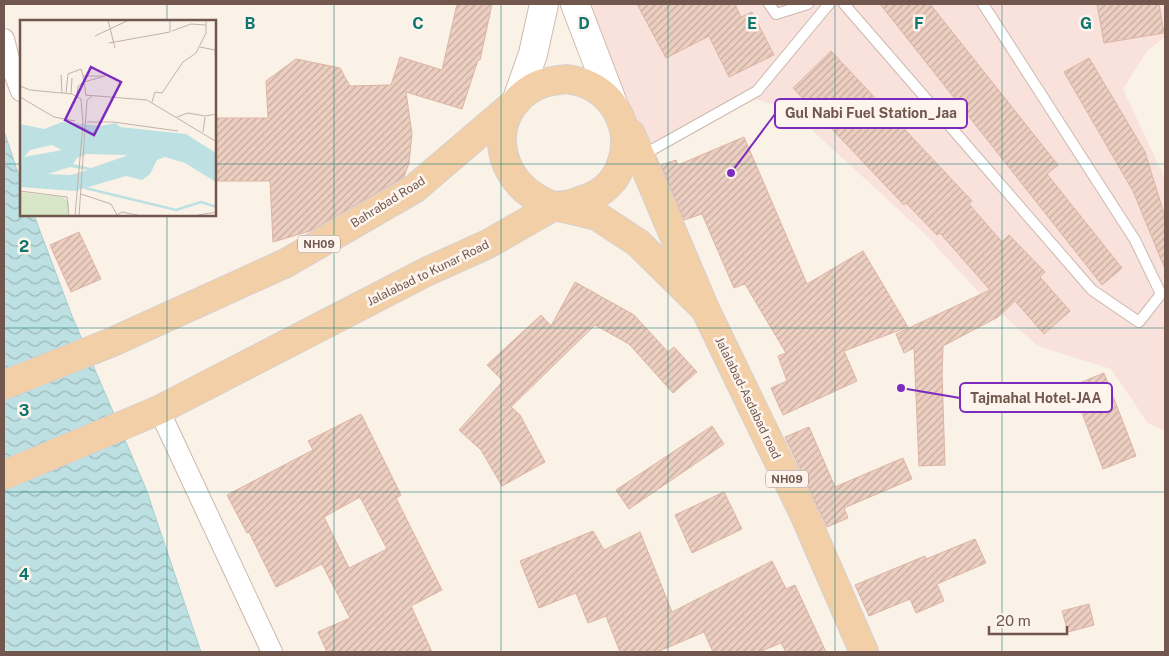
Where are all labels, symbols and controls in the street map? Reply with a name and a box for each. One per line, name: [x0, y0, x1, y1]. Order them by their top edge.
text: B: [245, 14, 256, 33]
text: C: [412, 14, 424, 33]
text: D: [578, 14, 590, 33]
text: E: [747, 14, 757, 33]
text: F: [914, 14, 924, 33]
text: G: [1080, 14, 1092, 33]
inset map: [20, 20, 216, 216]
callout: Gul Nabi Fuel Station_Jaa: [775, 99, 967, 128]
text: Gul Nabi Fuel Station_Jaa: [785, 105, 957, 121]
street label: Bahrabad Road: [348, 174, 428, 230]
road number: NH09: [298, 235, 340, 252]
text: 2: [19, 237, 29, 256]
street label: Jalalabad to Kunar Road: [365, 237, 491, 309]
street label: Jalalabad-Asdabad road: [712, 335, 784, 461]
callout: Tajmahal Hotel-JAA: [960, 383, 1112, 412]
text: Tajmahal Hotel-JAA: [970, 390, 1102, 406]
text: 3: [19, 401, 29, 420]
road number: NH09: [766, 470, 808, 488]
text: 4: [19, 565, 30, 584]
scale bar: [989, 604, 1066, 636]
text: 20 m: [996, 612, 1031, 629]

